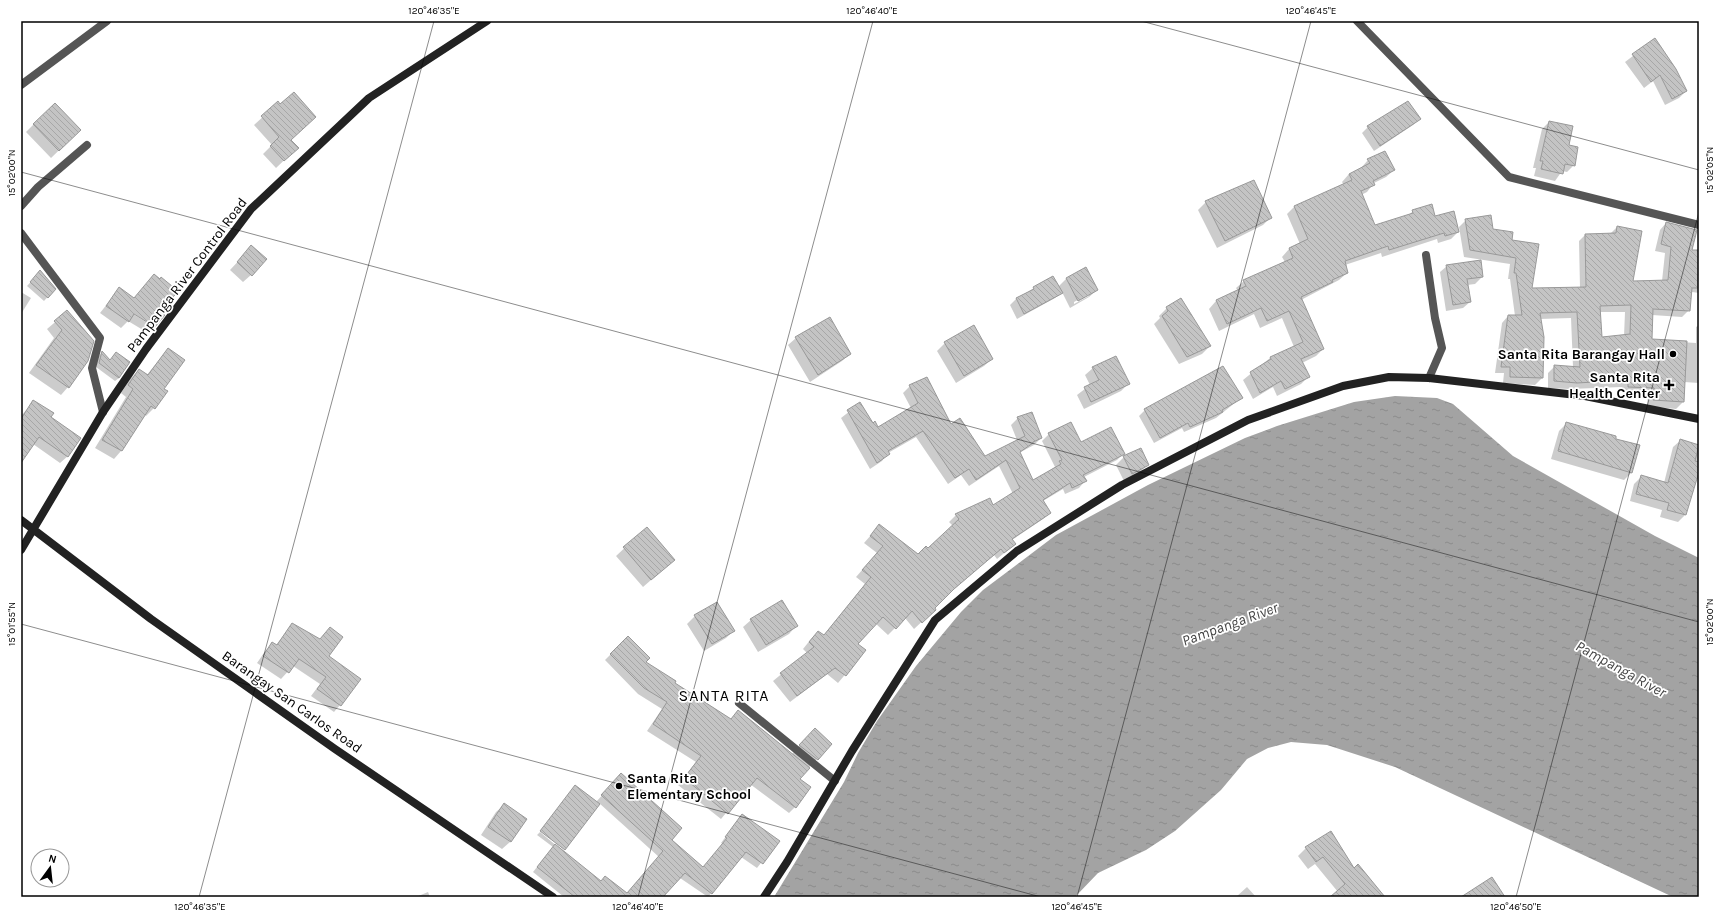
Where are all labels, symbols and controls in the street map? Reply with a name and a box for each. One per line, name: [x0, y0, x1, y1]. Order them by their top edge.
text: 120°46'35"E: [408, 5, 460, 17]
text: 120°46'40"E: [846, 5, 898, 17]
text: 120°46'45"E: [1285, 5, 1337, 17]
text: 15°02'05"N: [1704, 147, 1716, 193]
text: 15°02'00"N: [6, 149, 18, 197]
street label: Pampanga River Control Road: [123, 194, 251, 356]
place label: Santa Rita Barangay Hall: [1498, 346, 1665, 363]
marker: Santa Rita Barangay Hall: [1668, 349, 1678, 359]
place label: Santa Rita Health Center: [1569, 369, 1660, 402]
marker: Santa Rita Health Center: [1663, 379, 1675, 391]
water label: Pampanga River: [1179, 598, 1281, 650]
text: 15°02'00"N: [1704, 598, 1716, 646]
text: 15°01'55"N: [6, 602, 18, 646]
water label: Pampanga River: [1572, 637, 1670, 702]
street label: Barangay San Carlos Road: [219, 647, 365, 757]
district label: SANTA RITA: [679, 686, 769, 705]
place label: Santa Rita Elementary School: [627, 770, 751, 803]
marker: Santa Rita Elementary School: [614, 781, 624, 791]
north arrow: [30, 848, 70, 888]
text: N: [47, 852, 58, 866]
text: 120°46'35"E: [174, 901, 226, 913]
text: 120°46'40"E: [612, 901, 664, 913]
text: 120°46'45"E: [1051, 901, 1103, 913]
text: 120°46'50"E: [1490, 901, 1542, 913]

